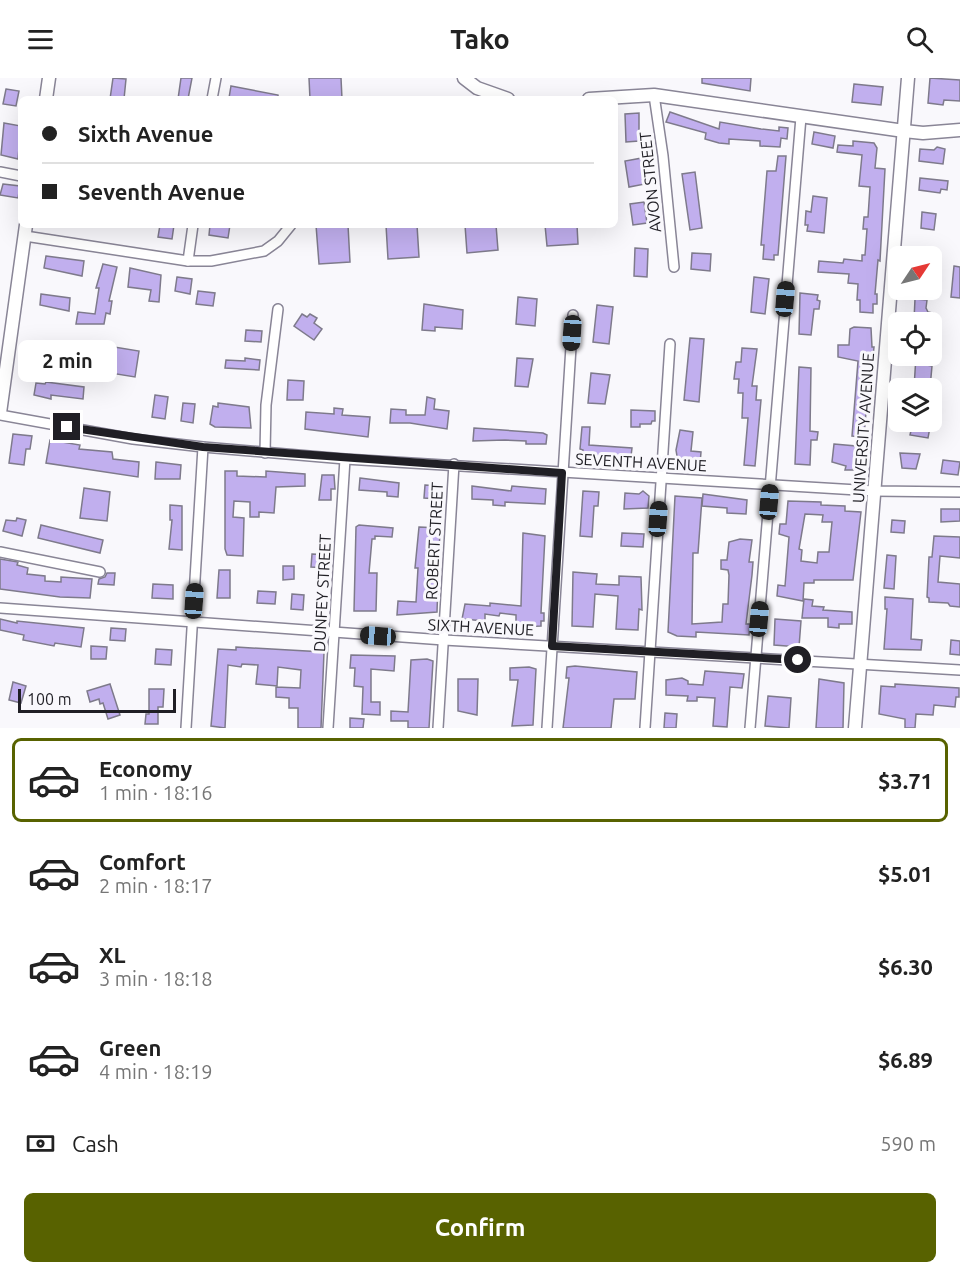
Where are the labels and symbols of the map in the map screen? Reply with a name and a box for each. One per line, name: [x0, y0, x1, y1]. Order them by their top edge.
street label: AVON STREET: [636, 131, 664, 233]
north arrow: [888, 246, 942, 300]
car: [774, 280, 796, 318]
car: [562, 314, 582, 352]
callout: 2 min: [17, 340, 116, 382]
street label: UNIVERSITY AVENUE: [849, 352, 877, 504]
route end: [53, 413, 80, 440]
street label: SEVENTH AVENUE: [575, 450, 707, 474]
street label: ROBERT STREET: [422, 481, 446, 600]
car: [758, 483, 780, 521]
car: [648, 500, 668, 538]
street label: DUNFEY STREET: [310, 533, 334, 652]
car: [184, 582, 204, 620]
car: [748, 600, 770, 638]
street label: SIXTH AVENUE: [427, 615, 535, 639]
car: [359, 626, 397, 646]
route start: [784, 646, 811, 673]
scale bar: [18, 686, 176, 714]

